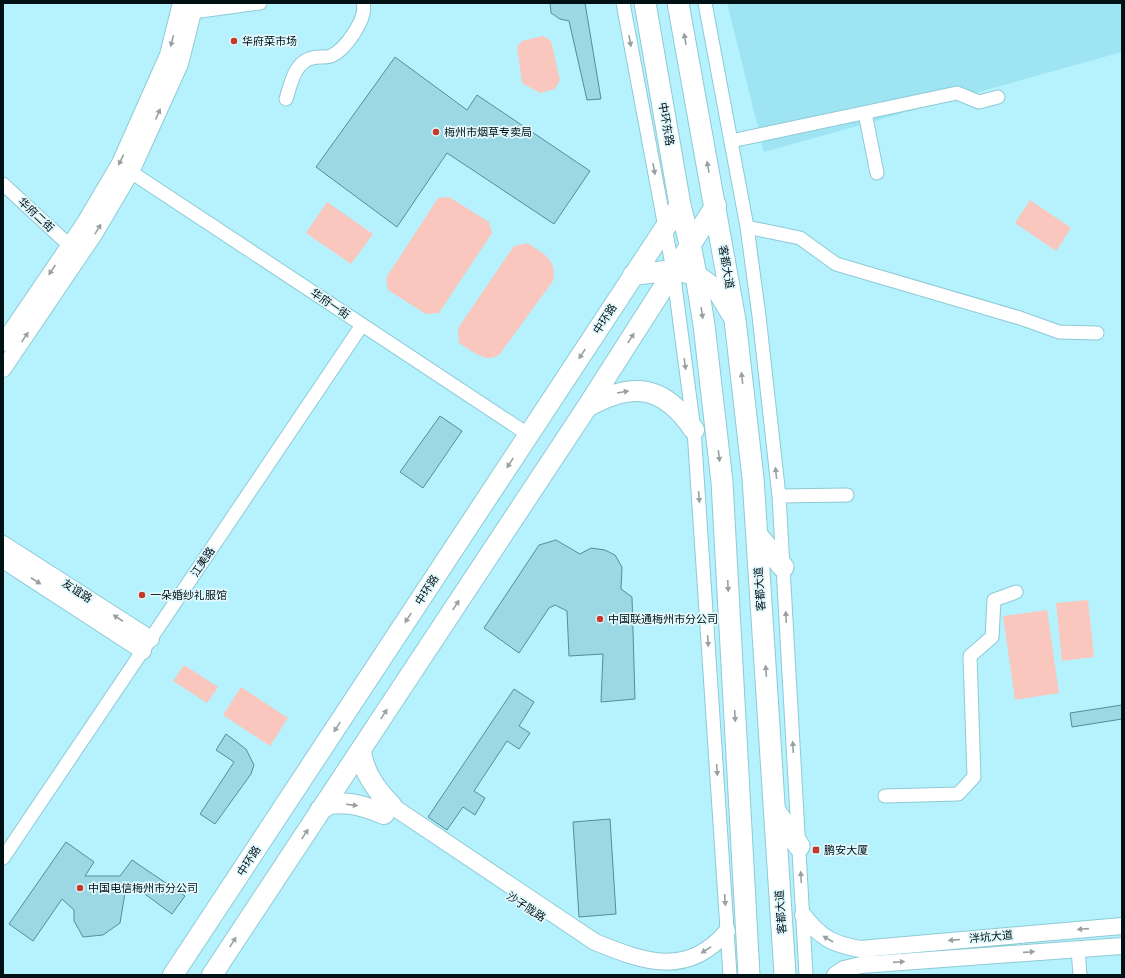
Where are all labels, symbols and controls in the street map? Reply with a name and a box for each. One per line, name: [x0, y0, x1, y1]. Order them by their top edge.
one-way arrow: [682, 33, 688, 45]
one-way arrow: [169, 35, 175, 47]
place label: 华府菜市场: [242, 35, 297, 48]
one-way arrow: [628, 35, 634, 47]
marker: 华府菜市场: [229, 36, 239, 46]
street label: 中环东路: [656, 101, 676, 147]
one-way arrow: [154, 108, 161, 120]
place label: 梅州市烟草专卖局: [444, 126, 532, 139]
marker: 梅州市烟草专卖局: [431, 127, 441, 137]
one-way arrow: [118, 154, 124, 166]
one-way arrow: [705, 160, 711, 173]
one-way arrow: [651, 163, 657, 175]
street label: 华府二街: [15, 195, 57, 235]
one-way arrow: [94, 223, 101, 235]
street label: 客都大道: [716, 244, 736, 290]
one-way arrow: [48, 265, 56, 276]
street label: 华府一街: [308, 286, 352, 322]
street label: 中环路: [591, 302, 619, 336]
one-way arrow: [699, 307, 705, 319]
one-way arrow: [21, 332, 29, 342]
one-way arrow: [627, 333, 635, 343]
one-way arrow: [578, 348, 585, 360]
one-way arrow: [682, 358, 689, 370]
one-way arrow: [738, 372, 745, 384]
one-way arrow: [617, 389, 629, 395]
one-way arrow: [716, 450, 723, 462]
one-way arrow: [507, 457, 514, 469]
one-way arrow: [773, 467, 779, 479]
one-way arrow: [695, 491, 702, 503]
street label: 江美路: [188, 545, 218, 579]
street label: 客都大道: [752, 567, 768, 611]
street label: 中环路: [413, 573, 441, 607]
one-way arrow: [31, 577, 41, 585]
street label: 友谊路: [60, 577, 94, 605]
one-way arrow: [725, 580, 731, 593]
place label: 一朵婚纱礼服馆: [150, 589, 227, 602]
marker: 一朵婚纱礼服馆: [137, 590, 147, 600]
one-way arrow: [452, 600, 460, 611]
one-way arrow: [782, 611, 789, 623]
one-way arrow: [404, 613, 412, 624]
place label: 中国联通梅州市分公司: [608, 613, 718, 626]
one-way arrow: [113, 614, 123, 622]
marker: 中国联通梅州市分公司: [595, 614, 605, 624]
one-way arrow: [705, 635, 712, 647]
one-way arrow: [762, 665, 769, 677]
one-way arrow: [380, 709, 388, 719]
one-way arrow: [732, 710, 738, 723]
one-way arrow: [333, 722, 341, 732]
one-way arrow: [790, 741, 797, 753]
one-way arrow: [713, 764, 720, 776]
one-way arrow: [346, 802, 358, 808]
one-way arrow: [301, 829, 309, 839]
street label: 中环路: [235, 844, 263, 878]
place label: 鹏安大厦: [824, 844, 868, 857]
marker: 鹏安大厦: [811, 845, 821, 855]
one-way arrow: [797, 871, 804, 883]
place label: 中国电信梅州市分公司: [88, 882, 198, 895]
marker: 中国电信梅州市分公司: [75, 883, 85, 893]
street label: 沙子陇路: [504, 890, 548, 924]
street label: 客都大道: [773, 890, 789, 934]
one-way arrow: [722, 894, 729, 906]
one-way arrow: [1077, 925, 1089, 932]
street label: 泮坑大道: [969, 929, 1013, 945]
one-way arrow: [822, 936, 834, 943]
one-way arrow: [229, 937, 237, 948]
one-way arrow: [948, 937, 960, 944]
one-way arrow: [700, 947, 712, 954]
one-way arrow: [1023, 949, 1035, 956]
one-way arrow: [893, 958, 905, 965]

